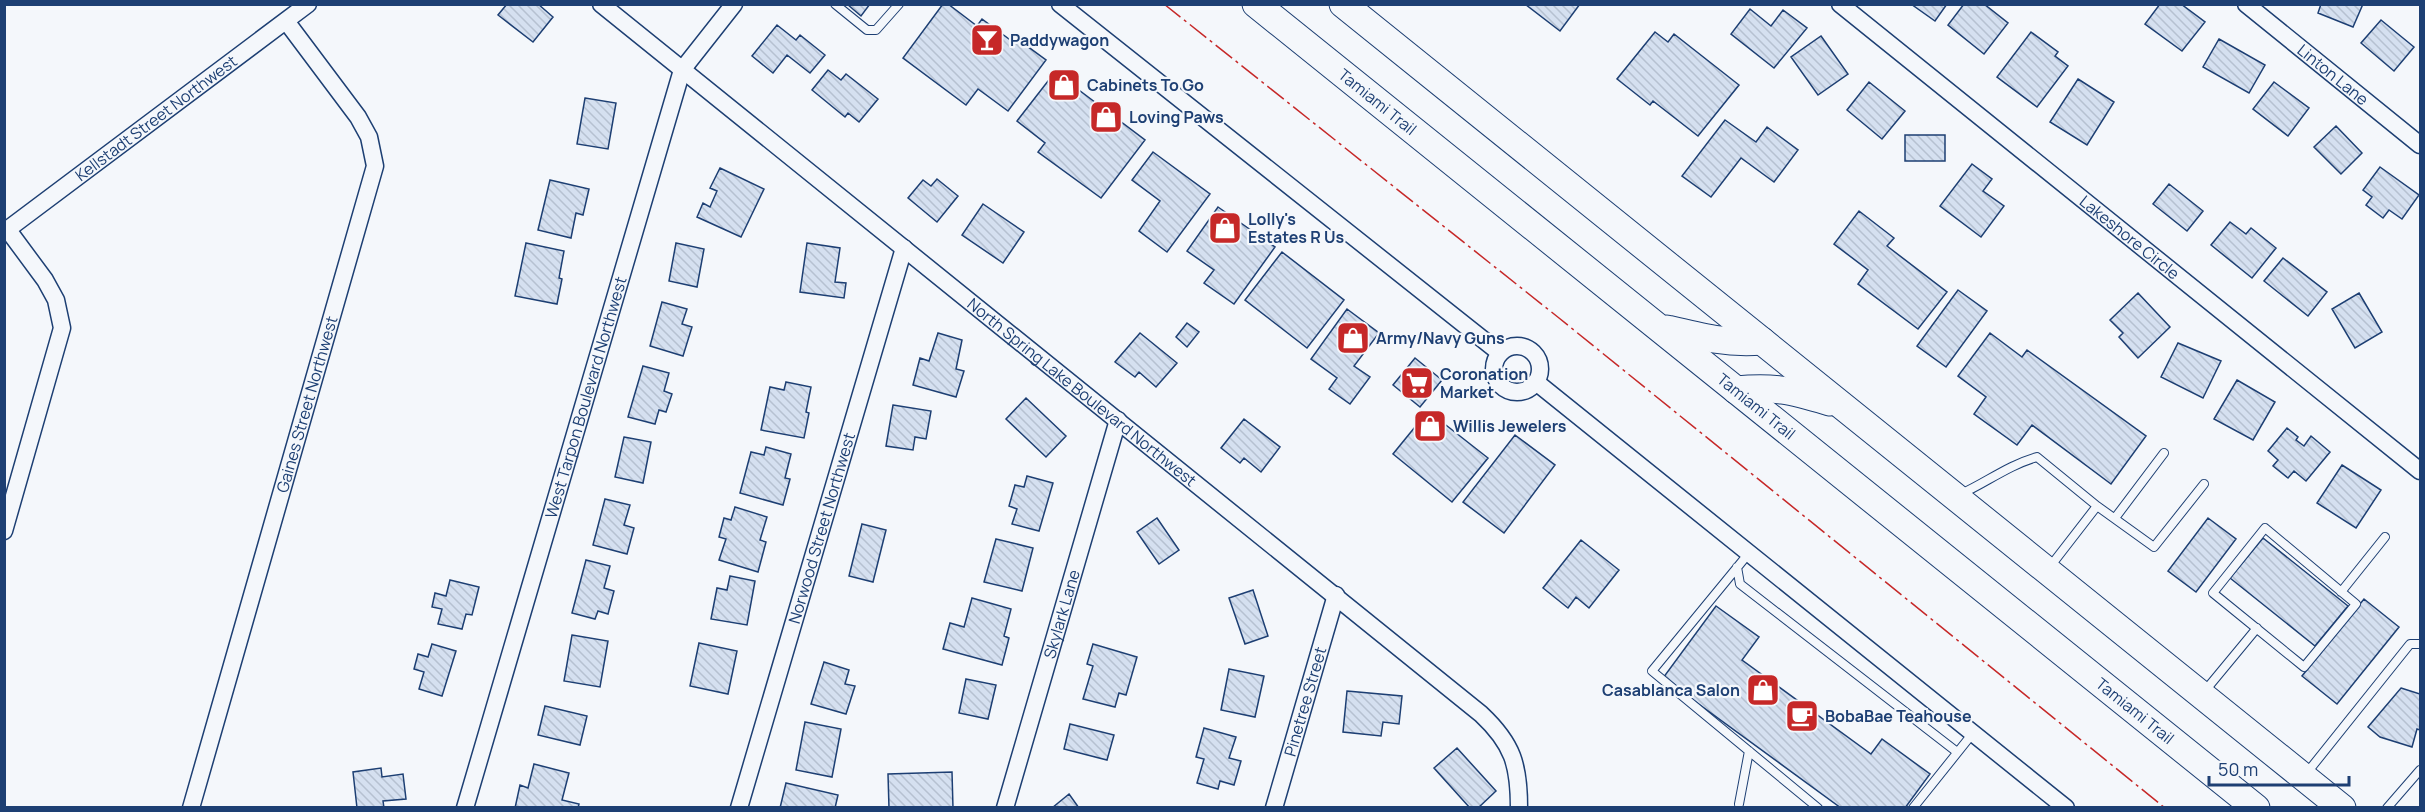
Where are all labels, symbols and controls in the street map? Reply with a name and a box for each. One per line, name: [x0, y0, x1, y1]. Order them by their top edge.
bar icon: Paddywagon: [969, 22, 1005, 58]
place label: Paddywagon: [1010, 29, 1109, 51]
street label: Linton Lane: [2293, 39, 2373, 110]
street label: Kellstadt Street Northwest: [71, 50, 241, 186]
street label: Tamiami Trail: [1334, 64, 1421, 140]
shop icon: Cabinets To Go: [1046, 67, 1082, 103]
place label: Cabinets To Go: [1087, 74, 1204, 96]
shop icon: Loving Paws: [1088, 99, 1124, 135]
place label: Loving Paws: [1129, 106, 1224, 128]
street label: Lakeshore Circle: [2075, 190, 2184, 284]
place label: Lolly's Estates R Us: [1248, 208, 1344, 248]
shop icon: Lolly's Estates R Us: [1207, 210, 1243, 246]
street label: West Tarpon Boulevard Northwest: [540, 274, 632, 521]
street label: North Spring Lake Boulevard Northwest: [963, 293, 1201, 491]
street label: Gaines Street Northwest: [271, 313, 342, 495]
shop icon: Army/Navy Guns: [1335, 320, 1371, 356]
place label: Army/Navy Guns: [1376, 327, 1505, 349]
place label: Coronation Market: [1440, 363, 1528, 403]
supermarket icon: Coronation Market: [1399, 365, 1435, 401]
street label: Tamiami Trail: [1713, 368, 1800, 445]
shop icon: Willis Jewelers: [1412, 408, 1448, 444]
place label: Willis Jewelers: [1453, 415, 1567, 437]
street label: Norwood Street Northwest: [783, 430, 860, 626]
street label: Skylark Lane: [1038, 567, 1085, 661]
street label: Pinetree Street: [1279, 644, 1331, 759]
shop icon: Casablanca Salon: [1745, 672, 1781, 708]
street label: Tamiami Trail: [2091, 673, 2179, 749]
place label: Casablanca Salon: [1602, 679, 1740, 701]
cafe icon: BobaBae Teahouse: [1784, 698, 1820, 734]
place label: BobaBae Teahouse: [1825, 705, 1972, 727]
scale bar: [2209, 749, 2348, 787]
text: 50 m: [2218, 757, 2258, 781]

